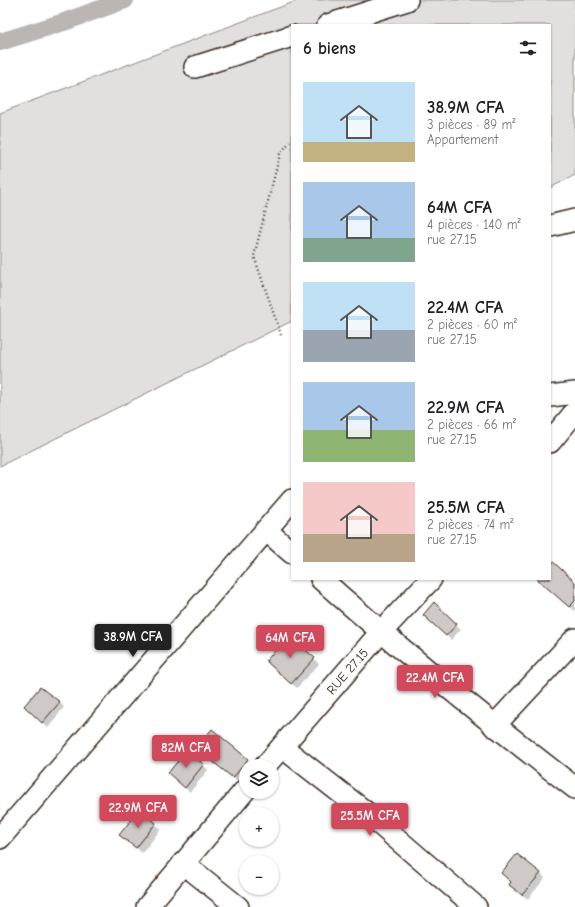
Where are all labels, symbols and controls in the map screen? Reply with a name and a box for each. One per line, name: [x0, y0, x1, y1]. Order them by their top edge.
icon: filters: [517, 37, 539, 59]
text: 6 biens: [303, 39, 356, 58]
icon: home: [335, 98, 383, 146]
text: 38.9M CFA: [427, 98, 504, 117]
text: 3 pièces · 89 m²: [427, 117, 515, 132]
text: Appartement: [427, 132, 498, 147]
icon: home: [335, 198, 383, 246]
text: 64M CFA: [427, 198, 492, 217]
text: 4 pièces · 140 m²: [427, 217, 521, 232]
text: rue 27.15: [427, 232, 477, 247]
icon: home: [335, 298, 383, 346]
text: 22.4M CFA: [427, 298, 503, 317]
text: 2 pièces · 60 m²: [427, 317, 517, 332]
text: rue 27.15: [427, 332, 477, 347]
icon: home: [335, 398, 383, 446]
text: 22.9M CFA: [427, 398, 504, 417]
text: 2 pièces · 66 m²: [427, 417, 516, 432]
text: rue 27.15: [427, 432, 477, 447]
icon: home: [335, 498, 383, 546]
text: 25.5M CFA: [427, 498, 505, 517]
text: 2 pièces · 74 m²: [427, 517, 513, 532]
text: rue 27.15: [427, 532, 477, 547]
pin: 38.9M CFA: [87, 624, 179, 658]
pin: 64M CFA: [253, 625, 327, 659]
text: 38.9M CFA: [103, 629, 163, 644]
text: 64M CFA: [265, 630, 315, 645]
street label: RUE 27.15: [323, 645, 371, 697]
pin: 22.4M CFA: [389, 665, 481, 699]
text: 22.4M CFA: [406, 670, 464, 685]
pin: 82M CFA: [149, 735, 223, 769]
text: 82M CFA: [161, 740, 211, 755]
map controls: [239, 759, 279, 895]
button: layers: [239, 759, 279, 799]
pin: 22.9M CFA: [92, 795, 184, 829]
text: 22.9M CFA: [109, 800, 167, 815]
pin: 25.5M CFA: [324, 803, 416, 837]
button: +: [239, 807, 279, 847]
text: 25.5M CFA: [340, 808, 400, 823]
button: −: [239, 855, 279, 895]

